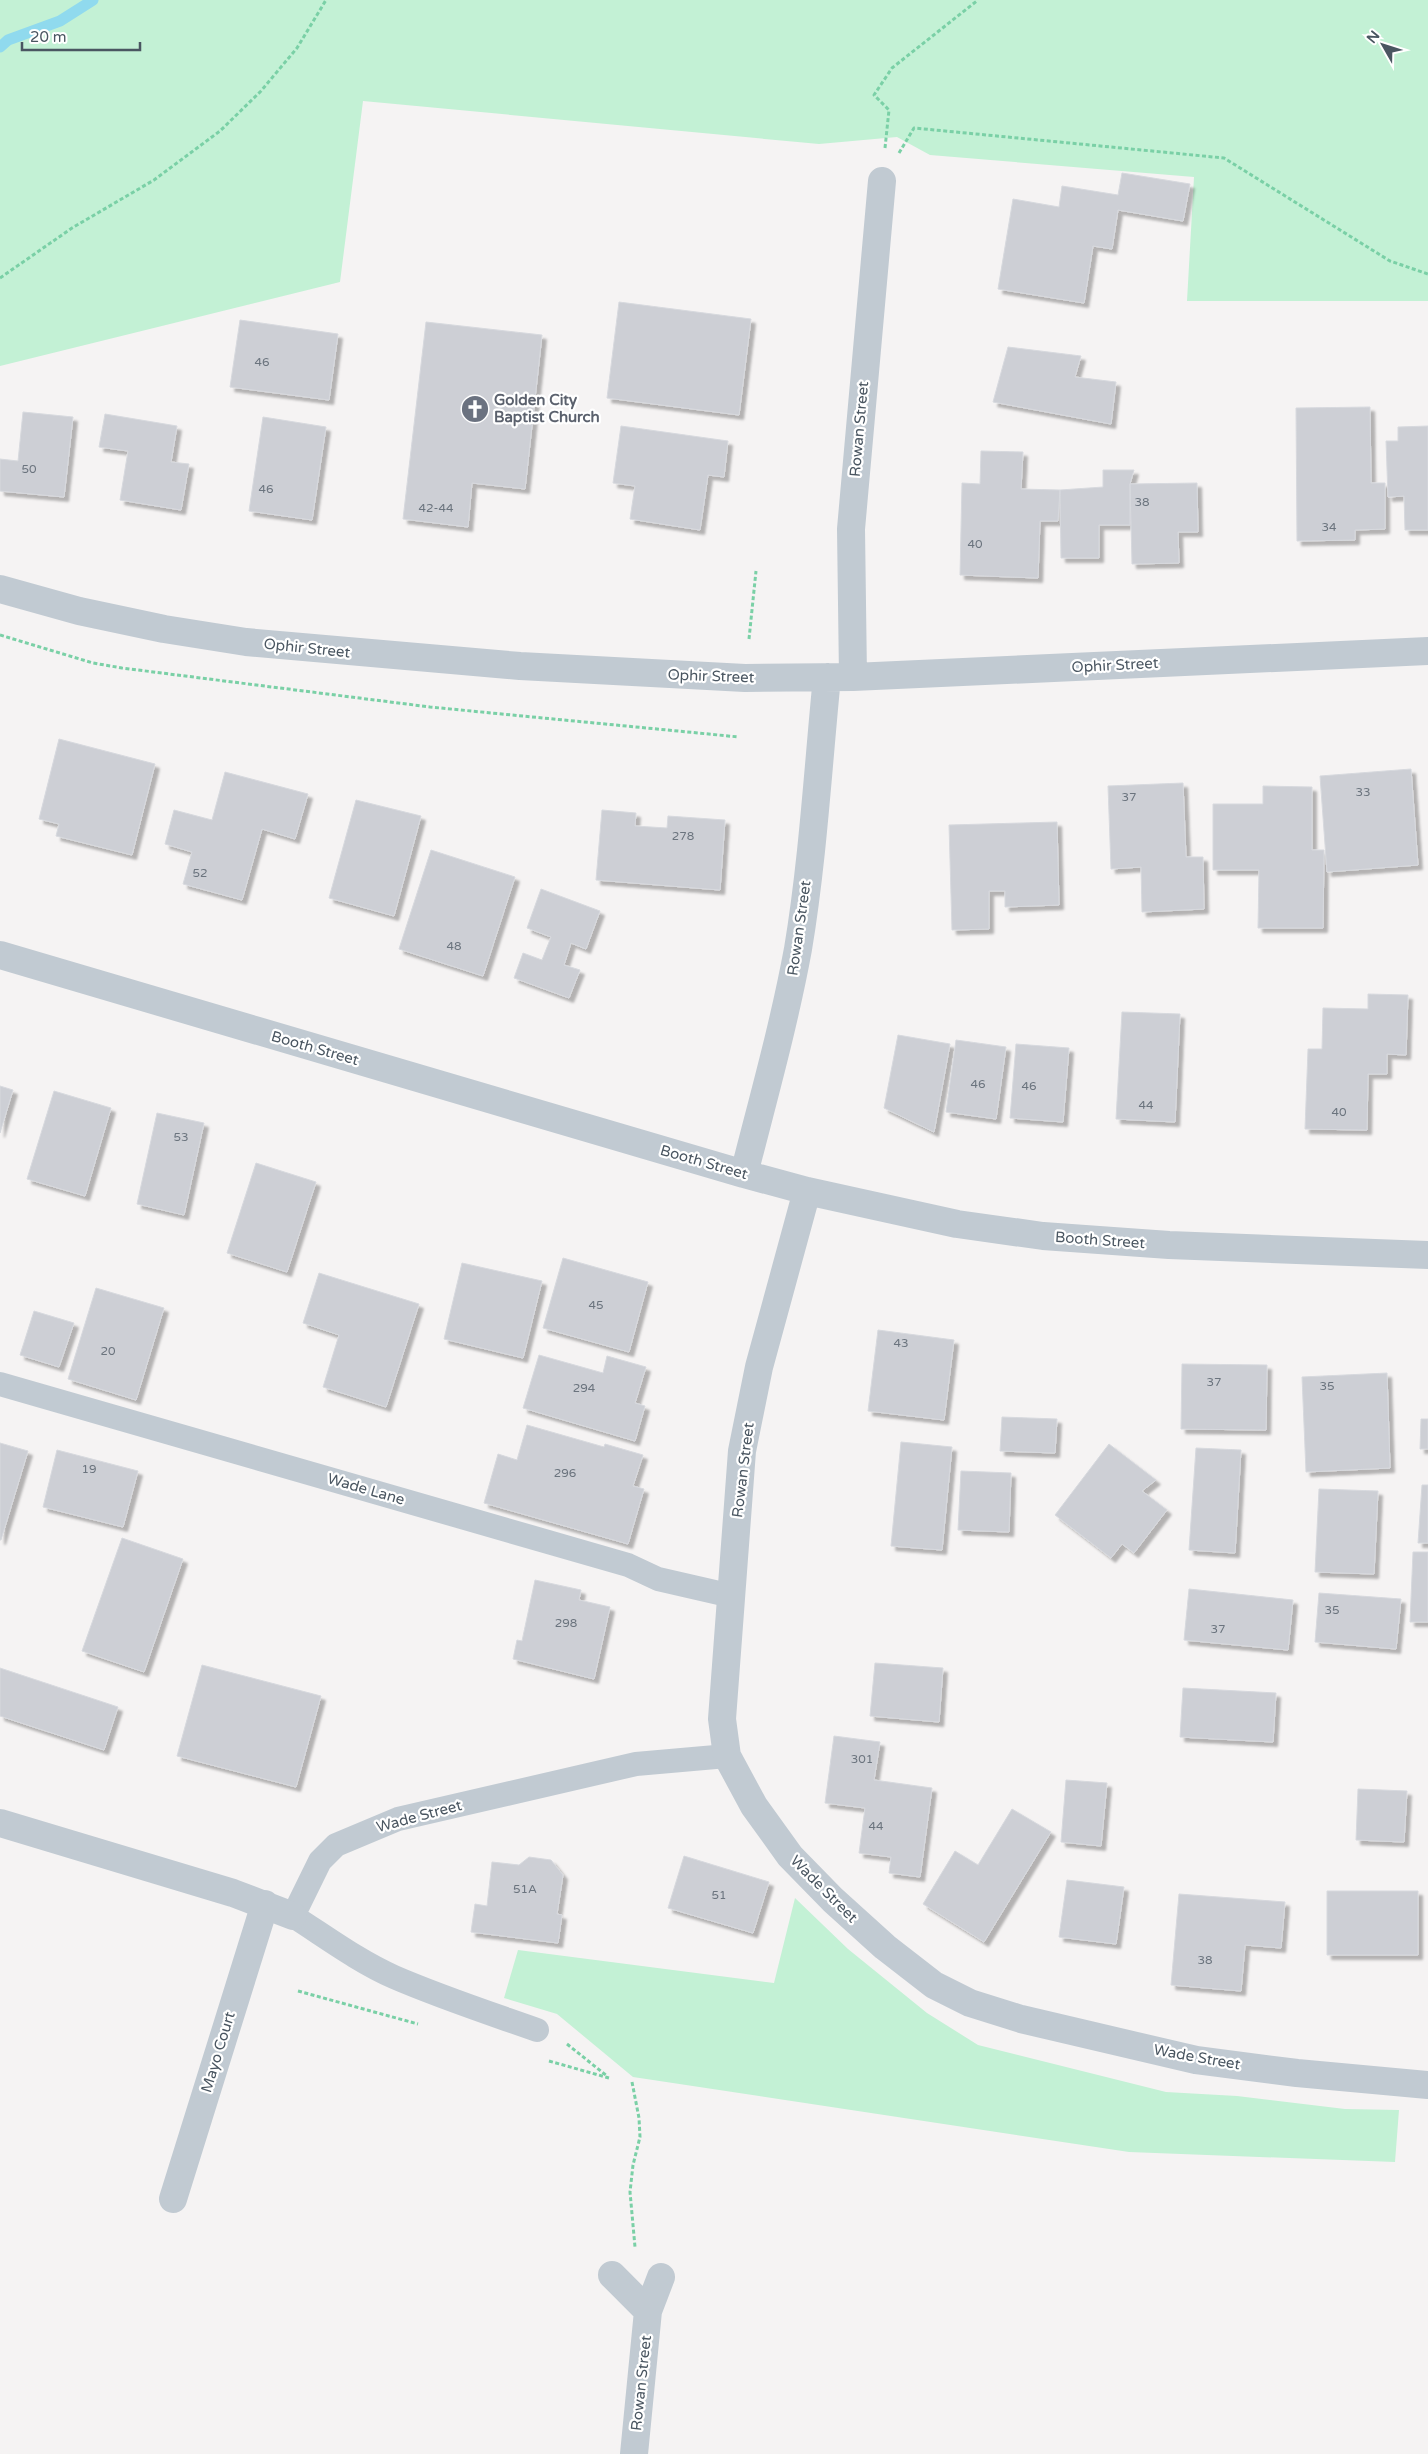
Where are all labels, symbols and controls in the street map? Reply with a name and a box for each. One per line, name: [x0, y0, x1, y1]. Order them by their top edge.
scale bar: [22, 20, 140, 52]
north arrow: [1358, 20, 1408, 70]
text: N: [1363, 27, 1383, 47]
text: 20 m: [30, 28, 67, 46]
house number: 46: [254, 355, 270, 369]
street label: Rowan Street: [846, 380, 872, 478]
place label: Golden City Baptist Church: [494, 391, 600, 427]
church icon: Golden City Baptist Church: [460, 394, 490, 424]
house number: 50: [21, 462, 37, 476]
house number: 46: [258, 482, 274, 496]
house number: 38: [1134, 495, 1150, 509]
house number: 42-44: [418, 501, 454, 515]
house number: 34: [1321, 520, 1337, 534]
house number: 40: [967, 537, 983, 551]
street label: Ophir Street: [263, 635, 351, 662]
street label: Ophir Street: [1071, 654, 1159, 676]
street label: Ophir Street: [667, 665, 755, 687]
house number: 33: [1355, 785, 1371, 799]
house number: 37: [1121, 790, 1137, 804]
house number: 278: [672, 829, 694, 843]
house number: 52: [192, 866, 208, 880]
street label: Rowan Street: [783, 879, 815, 977]
house number: 48: [446, 939, 462, 953]
street label: Booth Street: [269, 1027, 361, 1069]
house number: 46: [970, 1077, 986, 1091]
house number: 46: [1021, 1079, 1037, 1093]
house number: 44: [1138, 1098, 1154, 1112]
house number: 40: [1331, 1105, 1347, 1119]
house number: 53: [173, 1130, 189, 1144]
street label: Booth Street: [658, 1141, 750, 1183]
street label: Booth Street: [1054, 1228, 1146, 1252]
house number: 45: [588, 1298, 604, 1312]
house number: 43: [893, 1336, 909, 1350]
house number: 20: [100, 1344, 116, 1358]
house number: 37: [1206, 1375, 1222, 1389]
house number: 35: [1319, 1379, 1335, 1393]
house number: 294: [573, 1381, 596, 1395]
street label: Rowan Street: [728, 1421, 758, 1519]
house number: 19: [81, 1462, 97, 1476]
house number: 296: [554, 1466, 576, 1480]
street label: Wade Lane: [325, 1469, 407, 1509]
house number: 35: [1324, 1603, 1340, 1617]
house number: 298: [555, 1616, 577, 1630]
house number: 37: [1210, 1622, 1226, 1636]
house number: 301: [851, 1752, 873, 1766]
street label: Wade Street: [374, 1796, 464, 1836]
house number: 44: [868, 1819, 884, 1833]
street label: Wade Street: [787, 1852, 862, 1927]
house number: 51A: [513, 1882, 537, 1896]
house number: 51: [711, 1888, 727, 1902]
house number: 38: [1197, 1953, 1213, 1967]
street label: Mayo Court: [197, 2009, 239, 2095]
street label: Wade Street: [1152, 2041, 1242, 2074]
street label: Rowan Street: [627, 2334, 655, 2432]

